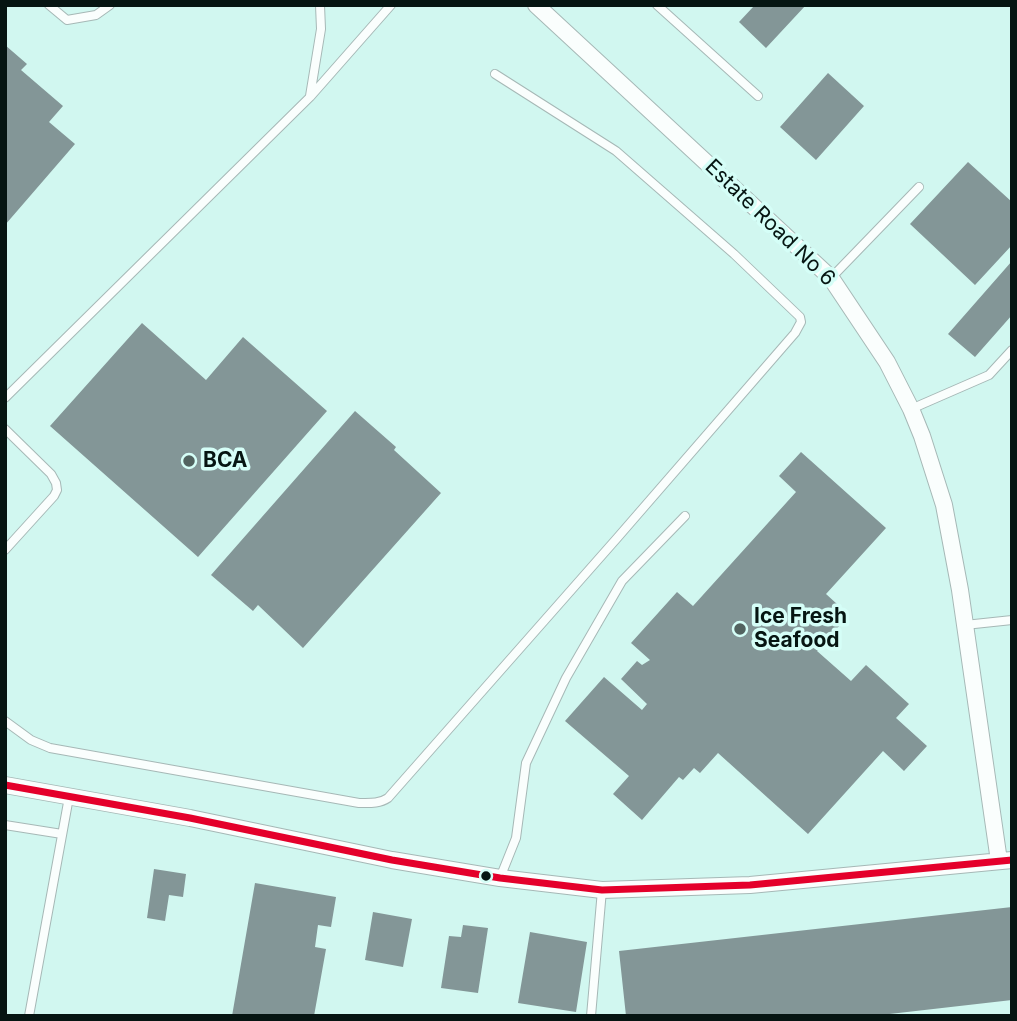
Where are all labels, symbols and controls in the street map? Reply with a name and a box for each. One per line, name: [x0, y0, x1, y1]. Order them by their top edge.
street label: Estate Road No 6: [700, 154, 840, 292]
place label: BCA: [203, 448, 248, 474]
marker: BCA: [181, 453, 197, 469]
place label: Ice Fresh Seafood: [754, 604, 847, 654]
marker: Ice Fresh Seafood: [732, 621, 748, 637]
unlabelled marker: [479, 869, 493, 883]

